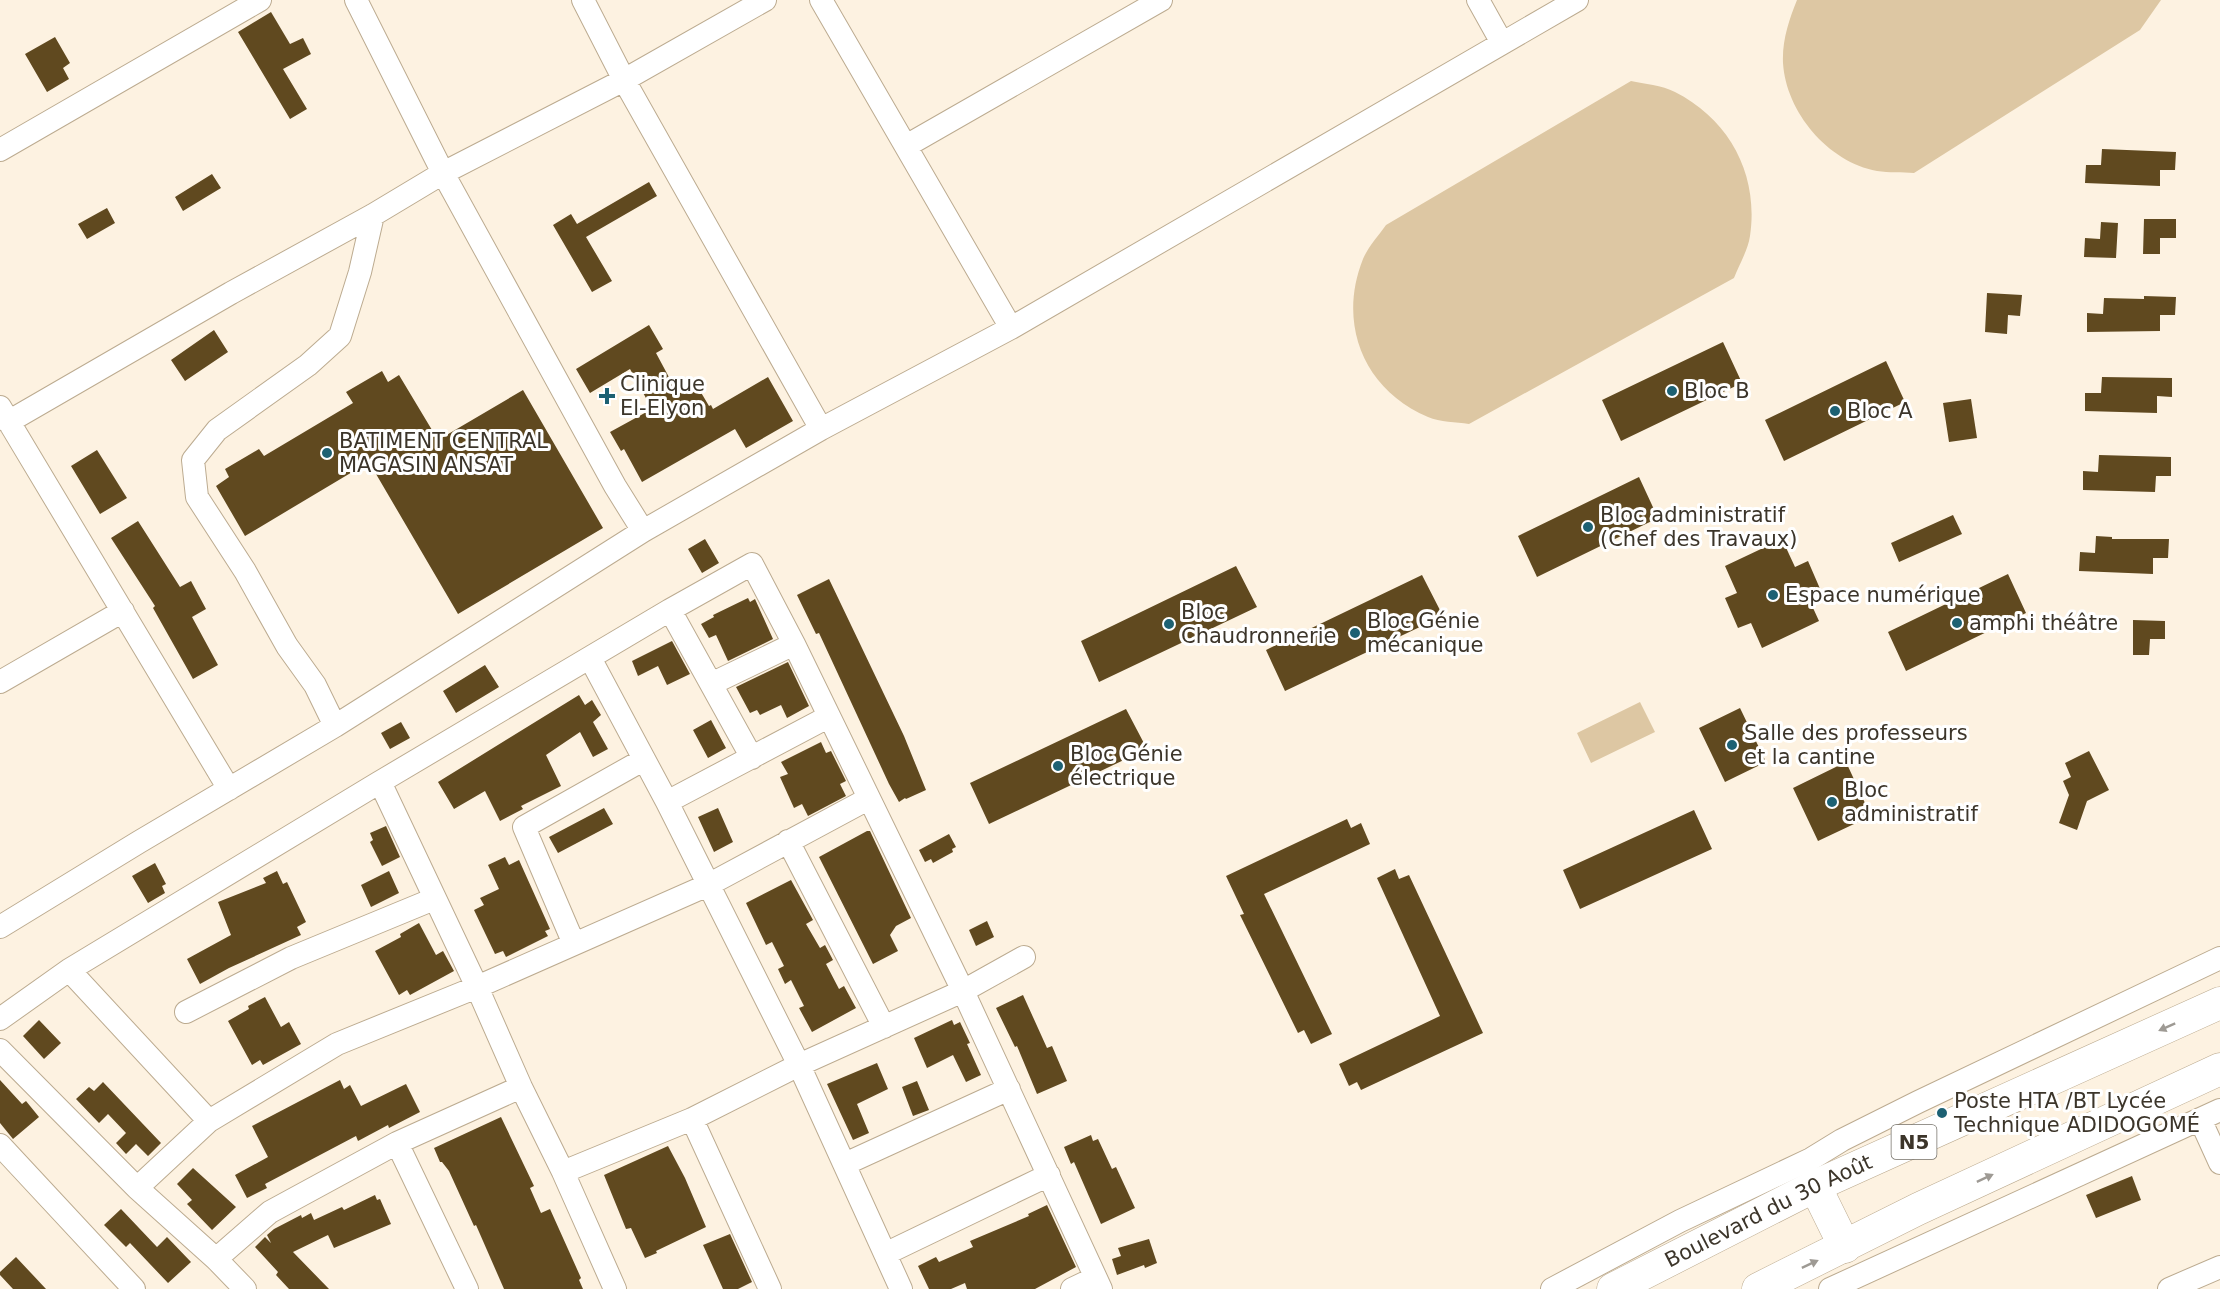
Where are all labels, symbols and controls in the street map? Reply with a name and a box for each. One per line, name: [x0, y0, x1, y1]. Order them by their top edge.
place label: Clinique El-Elyon: [620, 372, 705, 420]
place label: Bloc B: [1684, 379, 1750, 403]
marker: Bloc B: [1665, 384, 1679, 398]
marker: Clinique El-Elyon: [598, 387, 616, 405]
place label: Bloc A: [1847, 399, 1913, 423]
marker: Bloc A: [1828, 404, 1842, 418]
place label: BATIMENT CENTRAL MAGASIN ANSAT: [339, 429, 548, 477]
marker: BATIMENT CENTRAL MAGASIN ANSAT: [320, 446, 334, 460]
place label: Bloc administratif (Chef des Travaux): [1600, 503, 1798, 551]
marker: Bloc administratif (Chef des Travaux): [1581, 520, 1595, 534]
place label: Espace numérique: [1785, 583, 1981, 607]
marker: Espace numérique: [1766, 588, 1780, 602]
place label: Bloc Chaudronnerie: [1181, 600, 1336, 648]
place label: Bloc Génie mécanique: [1367, 609, 1484, 657]
place label: amphi théâtre: [1969, 611, 2118, 635]
marker: amphi théâtre: [1950, 616, 1964, 630]
marker: Bloc Chaudronnerie: [1162, 617, 1176, 631]
marker: Bloc Génie mécanique: [1348, 626, 1362, 640]
place label: Salle des professeurs et la cantine: [1744, 721, 1968, 769]
marker: Salle des professeurs et la cantine: [1725, 738, 1739, 752]
place label: Bloc Génie électrique: [1070, 742, 1183, 790]
marker: Bloc Génie électrique: [1051, 759, 1065, 773]
place label: Bloc administratif: [1844, 778, 1978, 826]
marker: Bloc administratif: [1825, 795, 1839, 809]
one-way arrow: [2158, 1023, 2175, 1032]
place label: Poste HTA /BT Lycée Technique ADIDOGOMÉ: [1953, 1089, 2200, 1137]
marker: Poste HTA /BT Lycée Technique ADIDOGOMÉ: [1935, 1106, 1949, 1120]
road number: N5: [1892, 1125, 1936, 1159]
street label: Boulevard du 30 Août: [1661, 1150, 1876, 1272]
one-way arrow: [1977, 1173, 1994, 1182]
one-way arrow: [1802, 1259, 1819, 1268]

